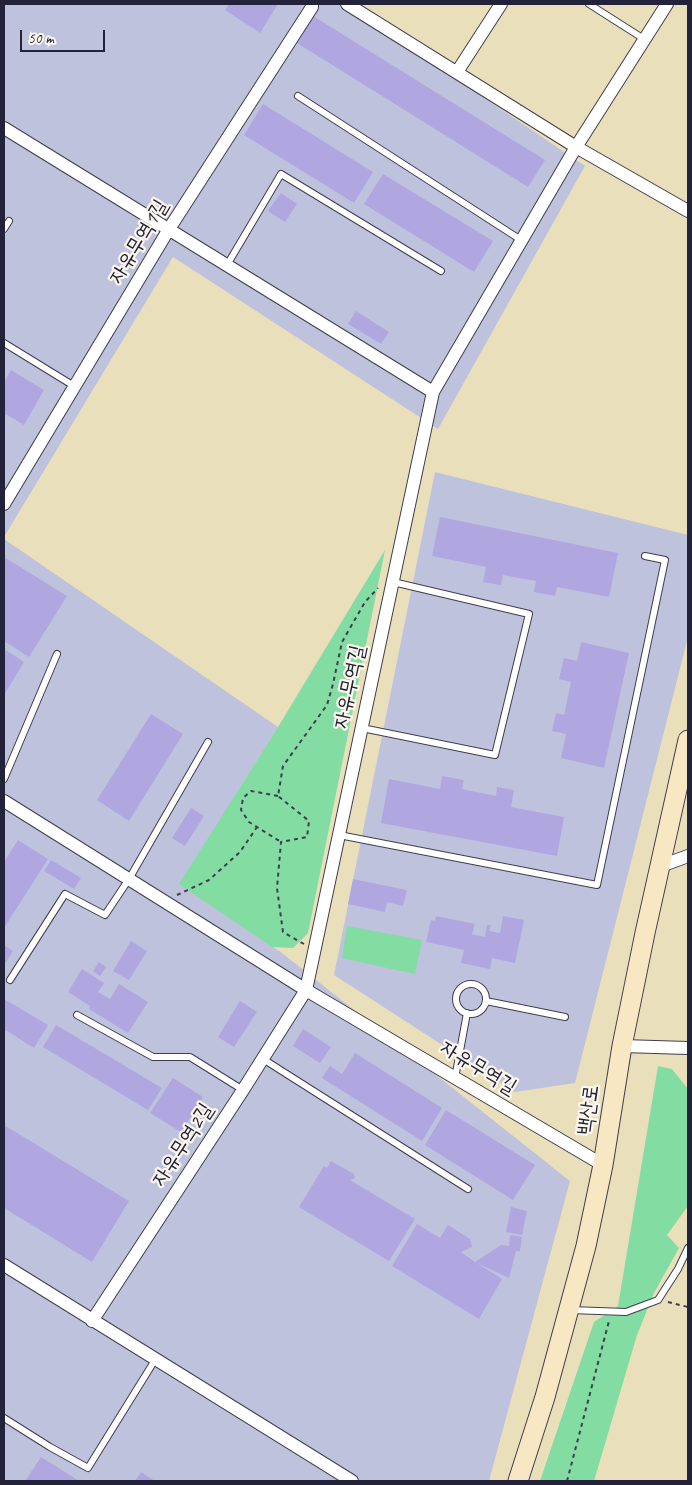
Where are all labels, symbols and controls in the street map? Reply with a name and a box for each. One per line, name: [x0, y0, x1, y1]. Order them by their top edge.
scale bar: [22, 20, 108, 52]
text: 50 m: [28, 29, 54, 48]
street label: 자유무역1길: [104, 195, 174, 289]
street label: 자유무역길: [329, 643, 371, 731]
street label: 자유무역길: [435, 1035, 521, 1101]
street label: 백산로: [573, 1083, 605, 1137]
street label: 자유무역2길: [147, 1099, 219, 1191]

